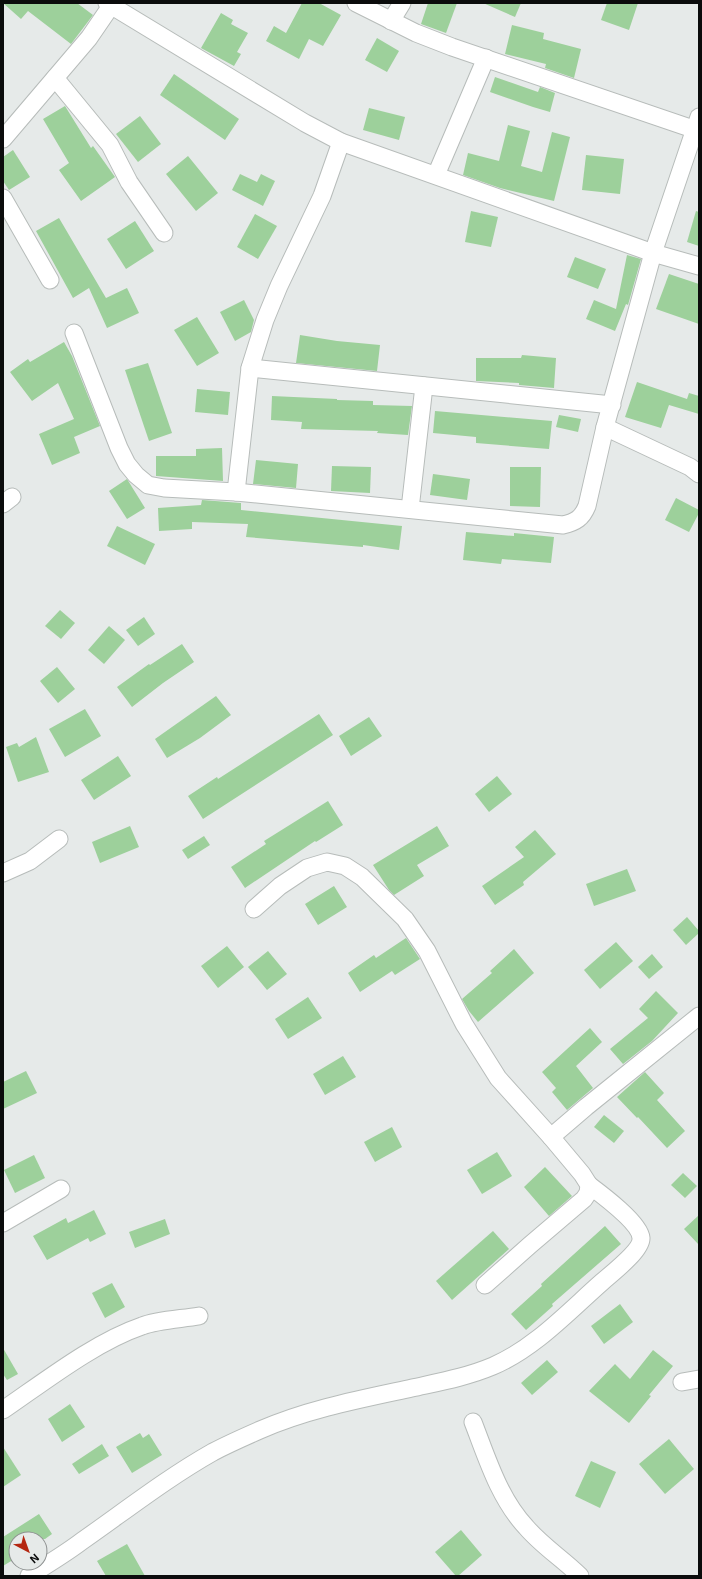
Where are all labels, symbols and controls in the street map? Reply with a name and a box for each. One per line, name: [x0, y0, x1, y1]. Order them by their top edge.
north arrow: [8, 1531, 48, 1571]
text: N: [28, 1551, 42, 1566]

